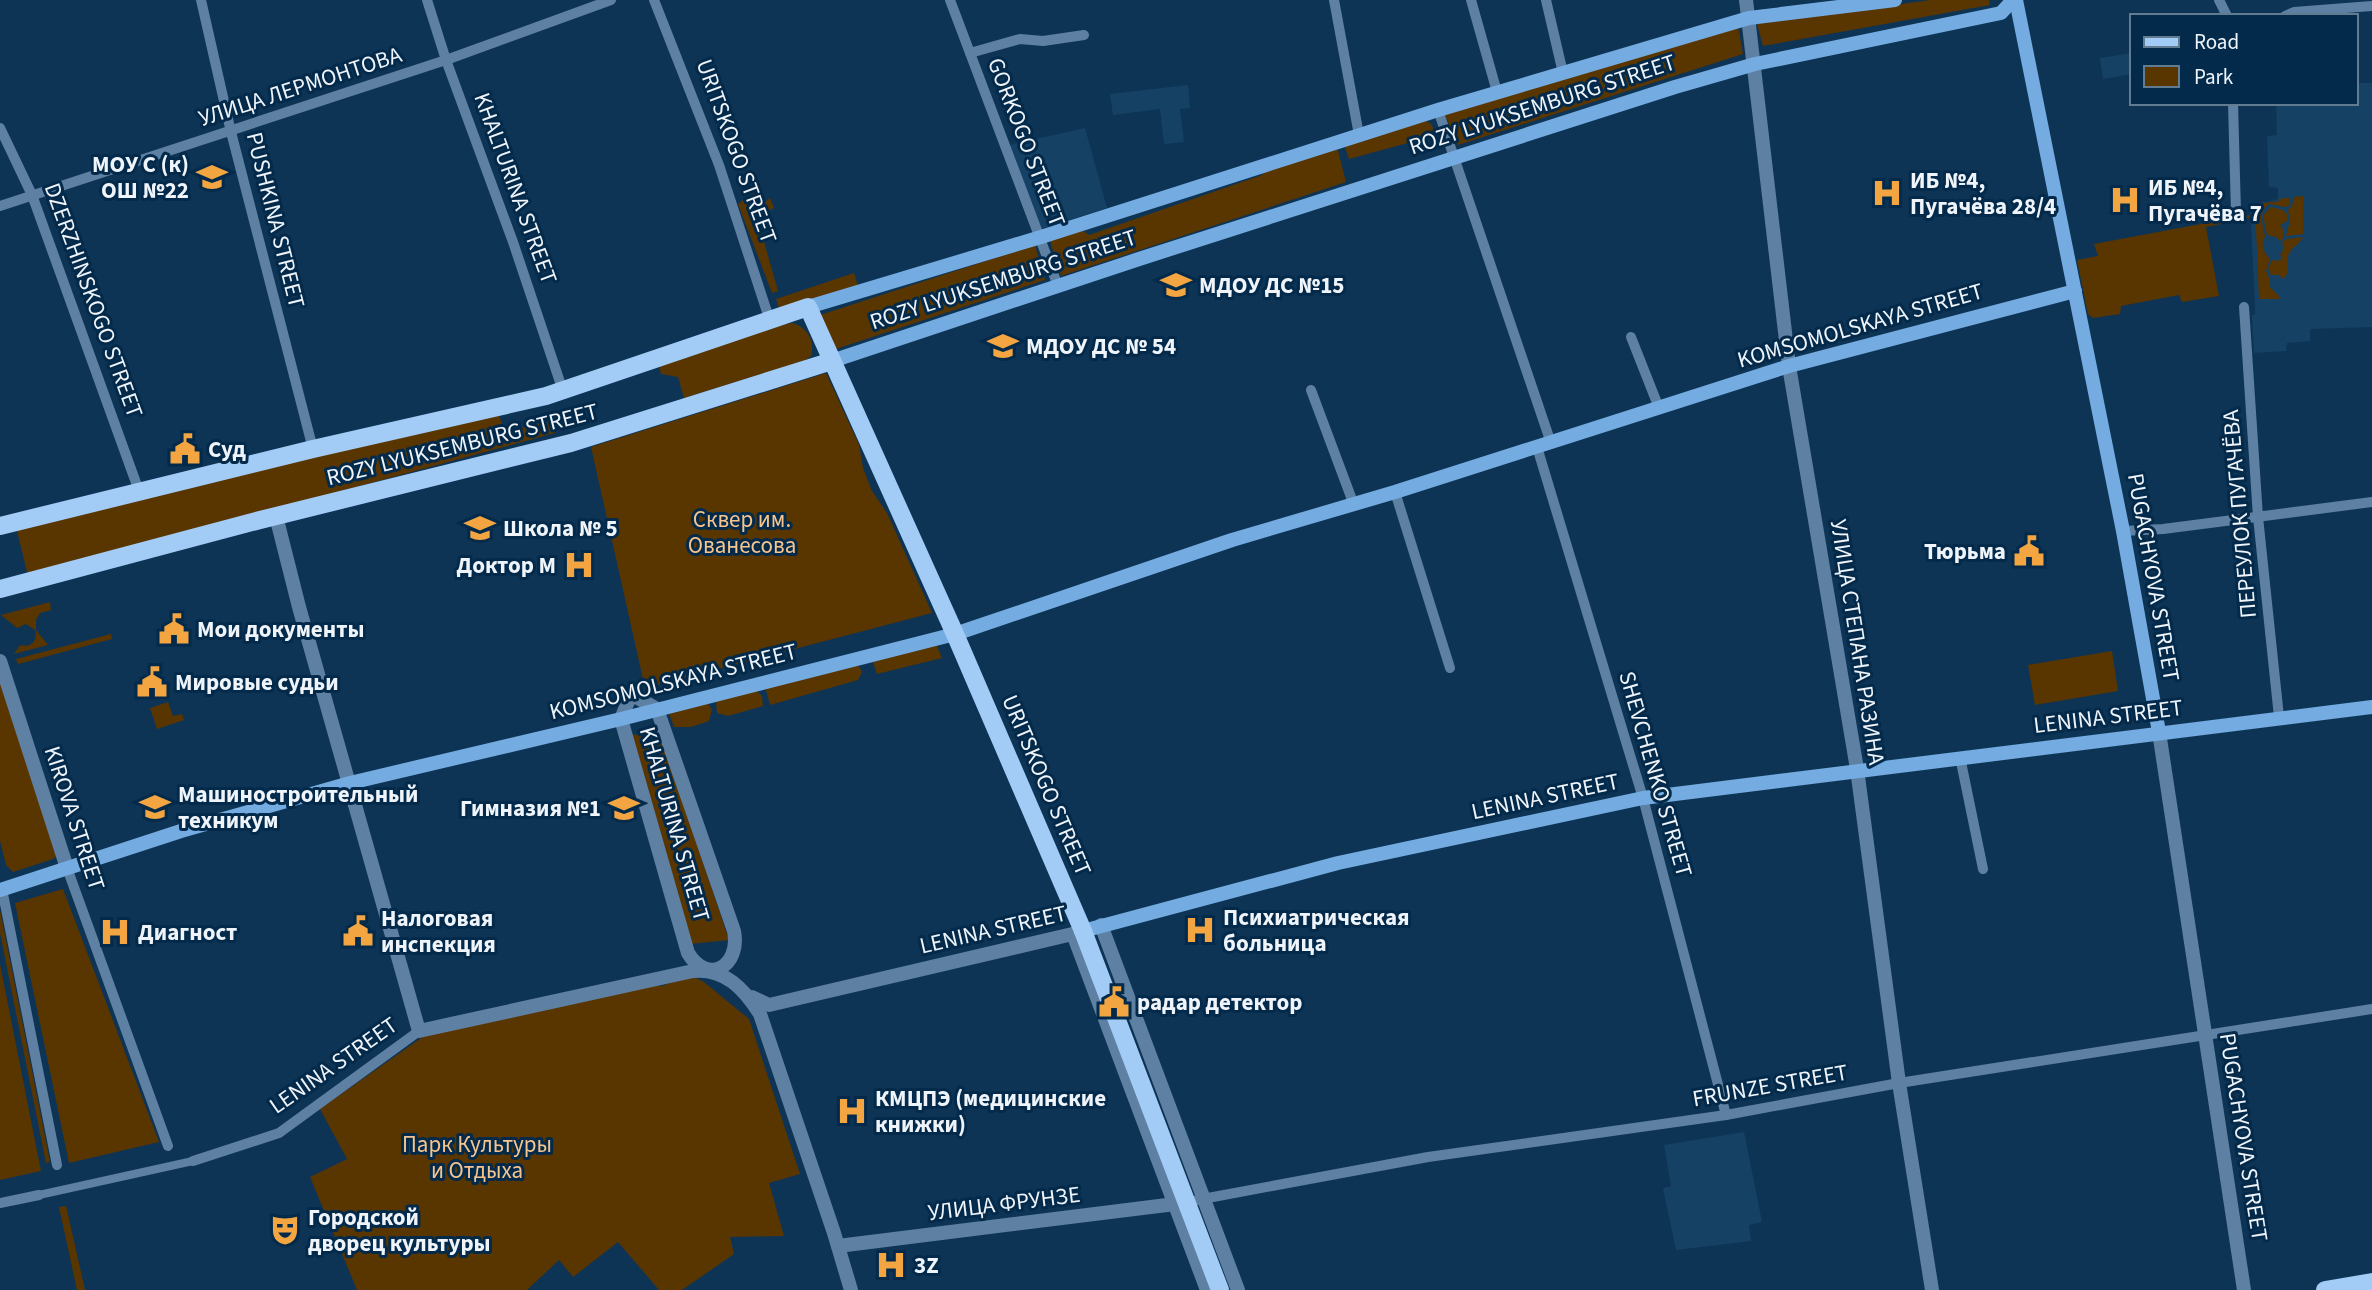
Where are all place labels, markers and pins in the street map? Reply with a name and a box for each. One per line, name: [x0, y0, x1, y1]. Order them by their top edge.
place label: МОУ С (к) ОШ №22: [92, 148, 189, 207]
school or university icon: МОУ С (к) ОШ №22: [195, 160, 229, 194]
place label: ИБ №4, Пугачёва 28/4: [1910, 164, 2056, 223]
place label: ИБ №4, Пугачёва 7: [2148, 171, 2262, 230]
hospital icon: ИБ №4, Пугачёва 28/4: [1870, 176, 1904, 210]
hospital icon: ИБ №4, Пугачёва 7: [2108, 183, 2142, 217]
school or university icon: МДОУ ДС №15: [1159, 268, 1193, 302]
place label: МДОУ ДС №15: [1199, 269, 1345, 302]
school or university icon: МДОУ ДС № 54: [986, 329, 1020, 363]
place label: МДОУ ДС № 54: [1026, 330, 1176, 363]
public building icon: Суд: [168, 432, 202, 466]
place label: Суд: [208, 433, 247, 466]
school or university icon: Школа № 5: [463, 511, 497, 545]
place label: Школа № 5: [503, 512, 618, 545]
public building icon: Тюрьма: [2012, 534, 2046, 568]
place label: Тюрьма: [1924, 535, 2006, 568]
hospital icon: Доктор М: [562, 548, 596, 582]
place label: Доктор М: [456, 549, 556, 582]
public building icon: Мои документы: [157, 612, 191, 646]
place label: Мои документы: [197, 613, 364, 646]
public building icon: Мировые судьи: [135, 665, 169, 699]
place label: Мировые судьи: [175, 666, 339, 699]
place label: Машиностроительный техникум: [178, 778, 419, 837]
school or university icon: Машиностроительный техникум: [138, 790, 172, 824]
school or university icon: Гимназия №1: [607, 791, 641, 825]
place label: Гимназия №1: [460, 792, 601, 825]
place label: Психиатрическая больница: [1223, 901, 1410, 960]
place label: Налоговая инспекция: [381, 902, 496, 961]
hospital icon: Психиатрическая больница: [1183, 913, 1217, 947]
public building icon: Налоговая инспекция: [341, 914, 375, 948]
hospital icon: Диагност: [98, 915, 132, 949]
place label: Диагност: [138, 916, 237, 949]
public building icon: радар детектор: [1097, 985, 1131, 1019]
place label: радар детектор: [1137, 986, 1302, 1019]
place label: КМЦПЭ (медицинские книжки): [875, 1082, 1106, 1141]
hospital icon: КМЦПЭ (медицинские книжки): [835, 1094, 869, 1128]
place label: Городской дворец культуры: [308, 1201, 491, 1260]
theatre icon: Городской дворец культуры: [268, 1213, 302, 1247]
hospital icon: 3Z: [874, 1248, 908, 1282]
place label: 3Z: [914, 1249, 939, 1282]

